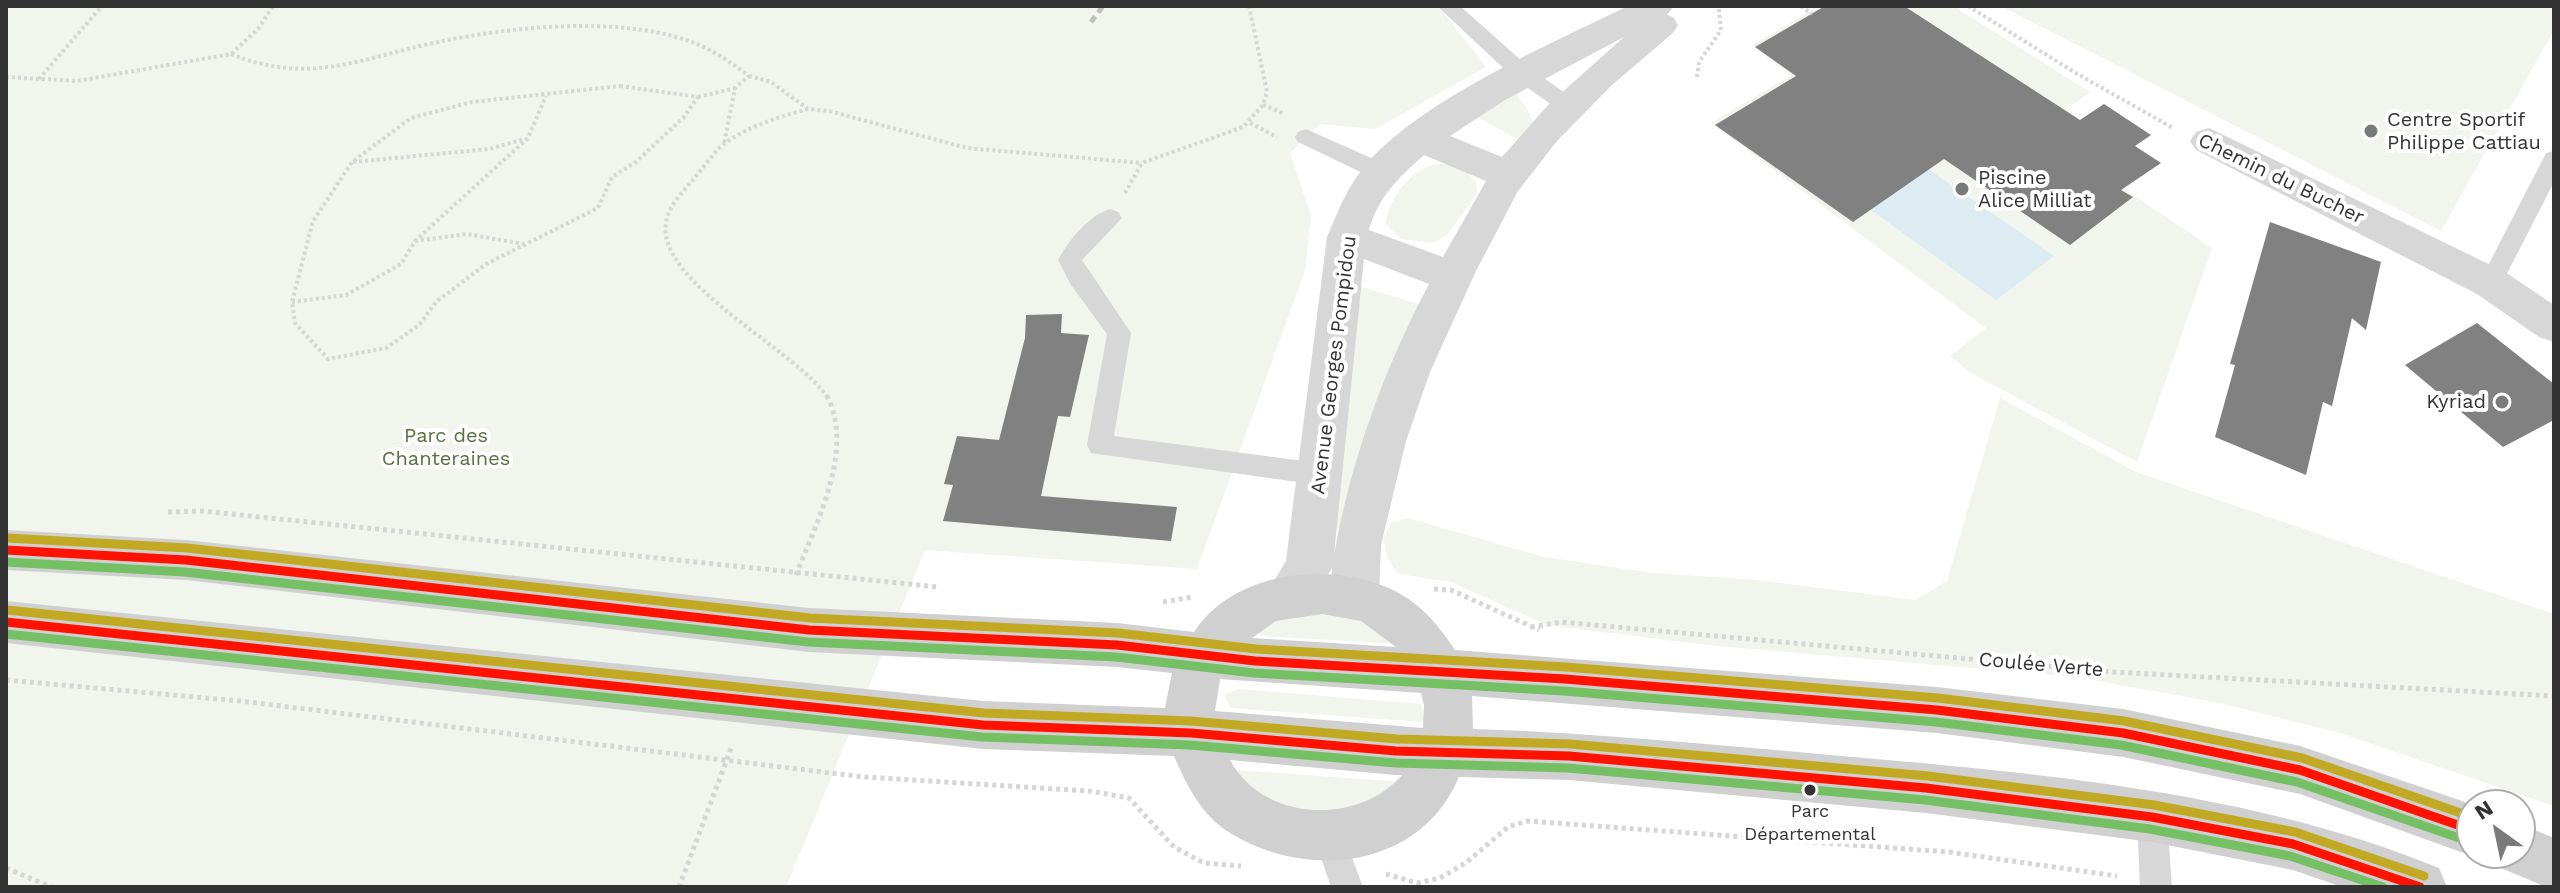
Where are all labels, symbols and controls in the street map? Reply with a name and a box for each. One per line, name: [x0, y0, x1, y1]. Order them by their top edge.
place label: Centre Sportif Philippe Cattiau: [2387, 108, 2541, 155]
marker: Centre Sportif Philippe Cattiau: [2362, 122, 2380, 140]
street label: Chemin du Bucher: [2194, 128, 2368, 230]
place label: Piscine Alice Milliat: [1978, 166, 2091, 213]
marker: Piscine Alice Milliat: [1953, 180, 1971, 198]
street label: Avenue Georges Pompidou: [1306, 234, 1362, 496]
place label: Kyriad: [2426, 390, 2486, 414]
marker: Kyriad: [2493, 393, 2511, 411]
park label: Parc des Chanteraines: [382, 424, 510, 471]
street label: Coulée Verte: [1978, 648, 2104, 682]
marker: Parc Départemental: [1802, 782, 1818, 798]
north arrow: [2456, 789, 2536, 869]
text: N: [2470, 795, 2497, 825]
place label: Parc Départemental: [1744, 801, 1876, 844]

